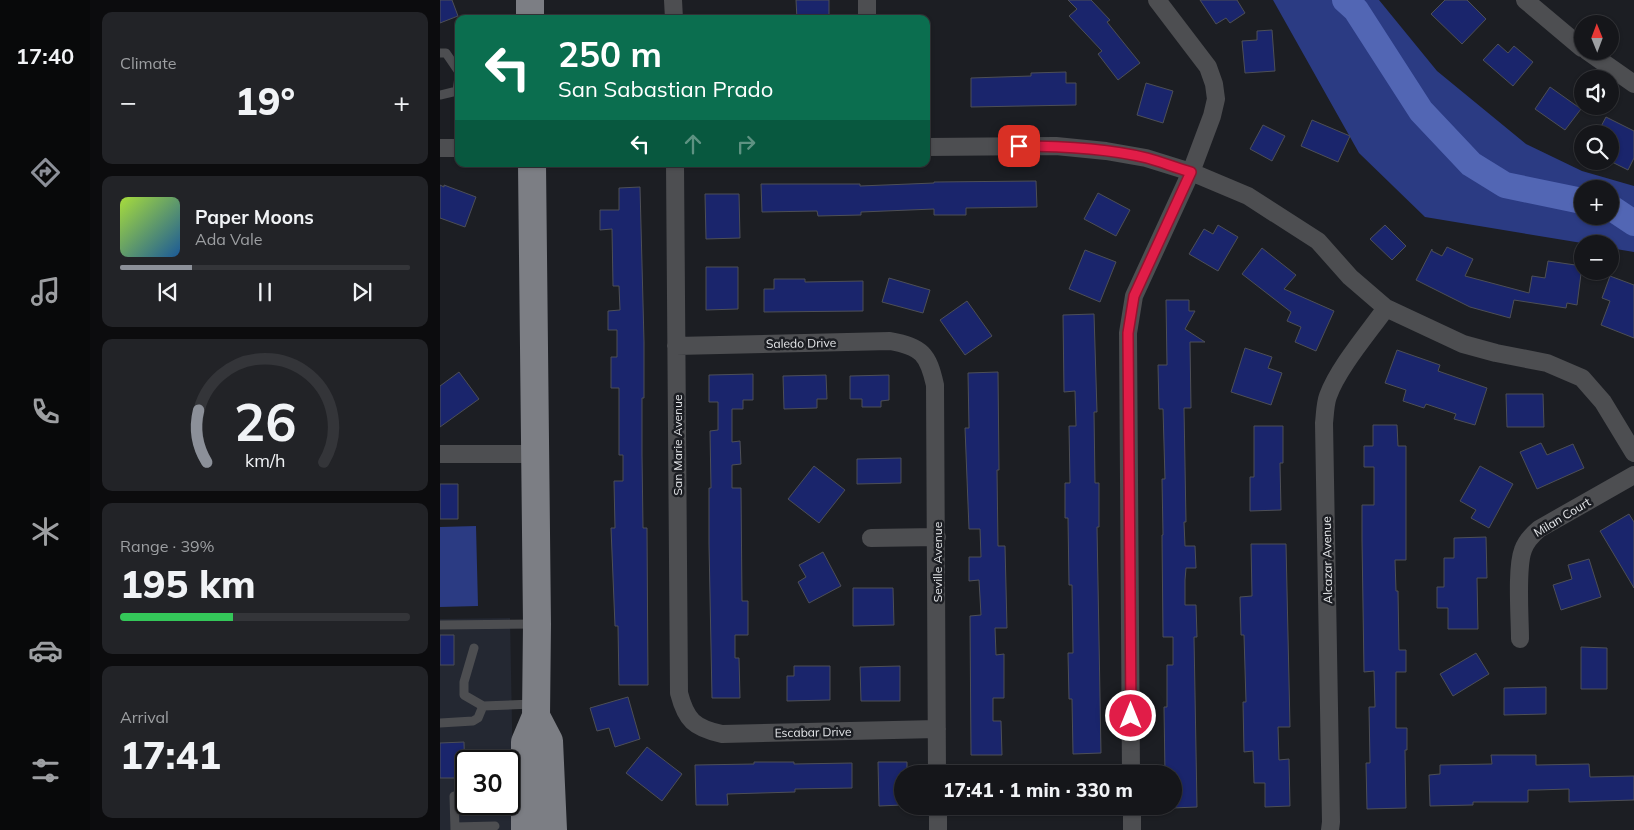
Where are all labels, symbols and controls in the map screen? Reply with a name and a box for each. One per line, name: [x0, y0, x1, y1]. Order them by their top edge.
north arrow: [1574, 15, 1619, 60]
map controls: [1574, 15, 1619, 280]
text: 250 m: [558, 32, 662, 76]
icon: left: [475, 35, 540, 100]
text: 17:40: [16, 42, 74, 70]
text: Climate: [120, 53, 176, 73]
button: sound: [1574, 70, 1619, 115]
text: San Sabastian Prado: [558, 75, 773, 103]
text: 19°: [235, 77, 295, 125]
text: −: [120, 84, 137, 119]
text: +: [393, 84, 410, 119]
pin: [998, 125, 1040, 167]
button: search: [1574, 125, 1619, 170]
icon: left: [626, 130, 654, 158]
icon: ahead: [679, 130, 707, 158]
icon: right: [732, 130, 760, 158]
icon: arrive: [1005, 132, 1033, 160]
icon: directions: [28, 155, 63, 190]
button: +: [1574, 180, 1619, 225]
text: Paper Moons: [195, 205, 314, 229]
text: Ada Vale: [195, 229, 262, 249]
button: −: [1574, 235, 1619, 280]
icon: music: [28, 274, 63, 309]
icon: previous: [154, 278, 182, 306]
icon: pause: [251, 278, 279, 306]
icon: next: [348, 278, 376, 306]
street label: Saledo Drive: [766, 335, 836, 351]
text: 26: [234, 389, 296, 454]
icon: phone: [28, 394, 63, 429]
street label: San Marie Avenue: [670, 394, 685, 496]
text: km/h: [245, 449, 285, 471]
street label: Milan Court: [1531, 494, 1593, 540]
icon: climate: [28, 514, 63, 549]
street label: Alcazar Avenue: [1319, 516, 1335, 604]
street label: Seville Avenue: [930, 522, 945, 602]
text: Range · 39%: [120, 536, 215, 556]
text: 195 km: [120, 560, 256, 608]
icon: car: [28, 633, 63, 668]
position arrow: [1104, 689, 1156, 741]
text: Arrival: [120, 707, 169, 727]
street label: Escabar Drive: [774, 724, 852, 740]
text: 17:41: [120, 731, 221, 779]
speed limit sign: 30: [455, 750, 520, 815]
icon: filters: [28, 753, 63, 788]
text: 17:41 · 1 min · 330 m: [943, 778, 1133, 802]

